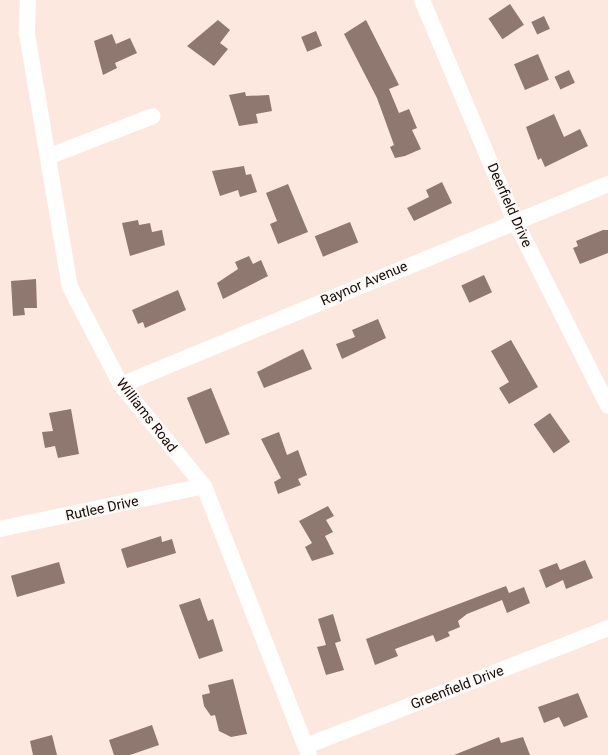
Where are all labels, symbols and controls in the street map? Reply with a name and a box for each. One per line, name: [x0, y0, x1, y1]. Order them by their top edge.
street label: Deerfield Drive: [484, 160, 536, 250]
street label: Raynor Avenue: [318, 257, 410, 309]
street label: Williams Road: [113, 375, 181, 455]
street label: Rutlee Drive: [64, 492, 140, 524]
street label: Greenfield Drive: [408, 662, 506, 712]

